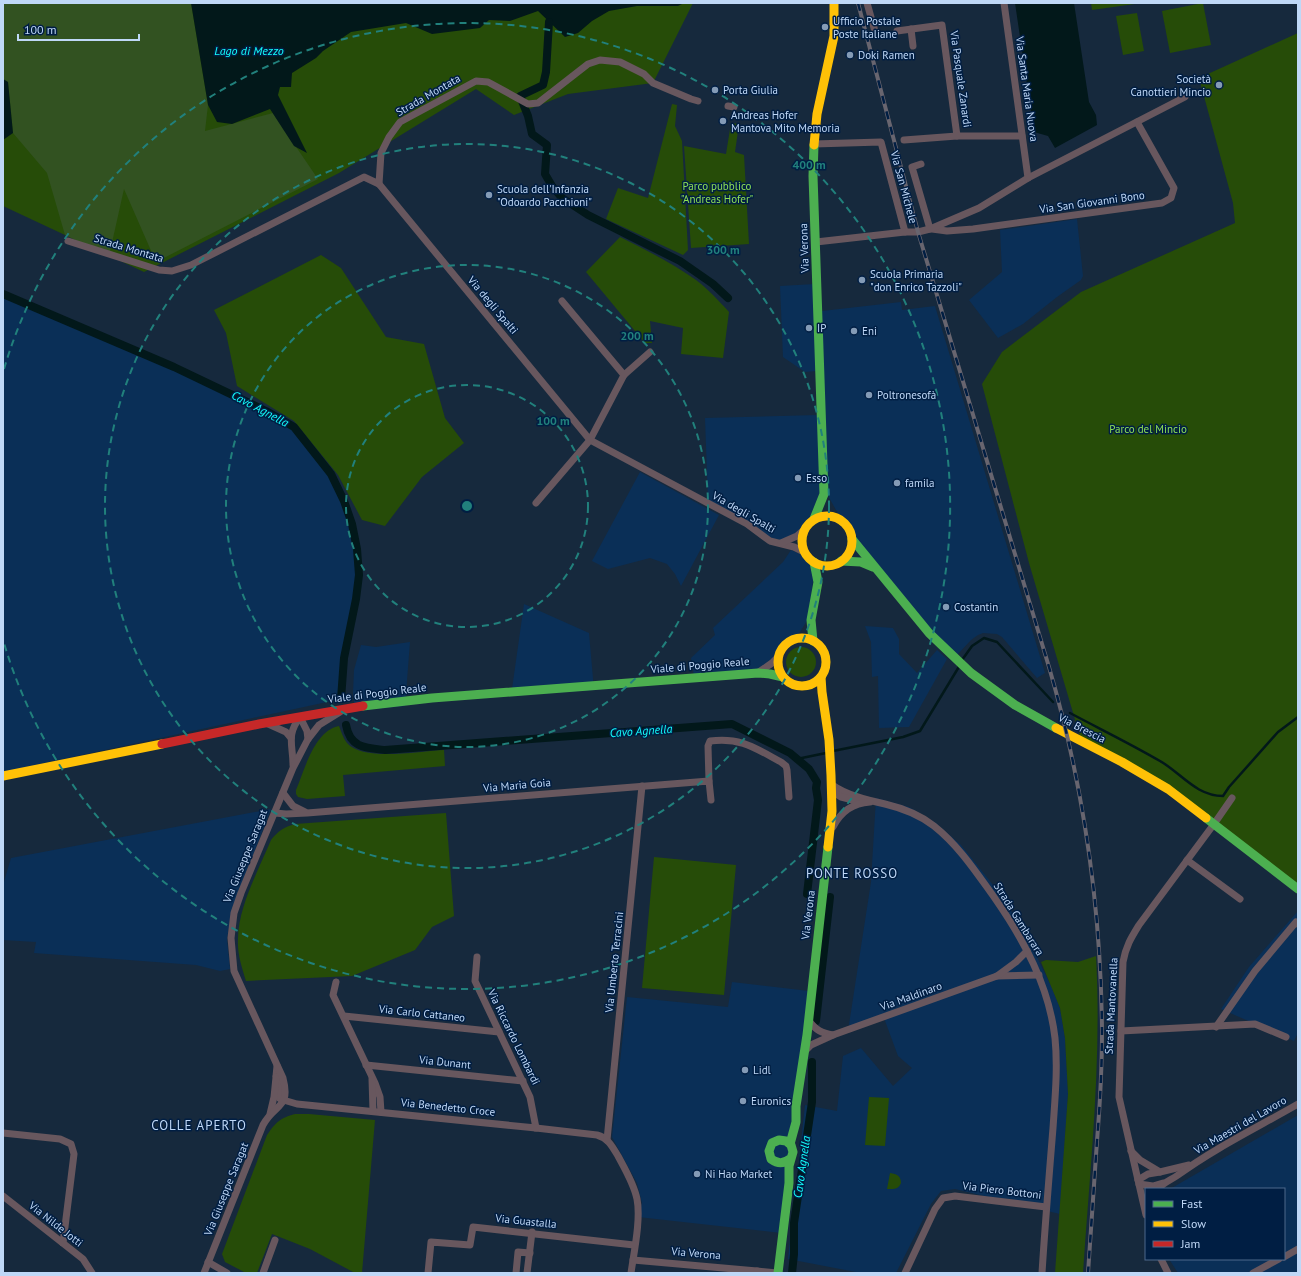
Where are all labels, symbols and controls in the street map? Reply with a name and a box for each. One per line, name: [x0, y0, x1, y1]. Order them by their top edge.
place label: Ufficio Postale Poste Italiane: [833, 14, 901, 41]
scale bar: [18, 16, 139, 42]
text: 100 m: [24, 22, 57, 37]
marker: Ufficio Postale Poste Italiane: [820, 22, 830, 32]
street label: Via Pasquale Zanardi: [947, 29, 975, 128]
street label: Via Santa Maria Nuova: [1013, 34, 1041, 143]
water label: Lago di Mezzo: [214, 43, 284, 58]
place label: Doki Ramen: [858, 48, 915, 62]
marker: Doki Ramen: [845, 50, 855, 60]
street label: Strada Montata: [393, 71, 463, 119]
place label: Società Canottieri Mincio: [1130, 72, 1211, 99]
marker: Società Canottieri Mincio: [1214, 80, 1224, 90]
place label: Porta Giulia: [723, 83, 778, 97]
marker: Porta Giulia: [710, 85, 720, 95]
place label: Andreas Hofer Mantova Mito Memoria: [731, 108, 840, 135]
marker: Andreas Hofer Mantova Mito Memoria: [718, 116, 728, 126]
street label: Via San Michele: [887, 148, 921, 225]
text: 400 m: [792, 157, 826, 172]
park label: Parco pubblico "Andreas Hofer": [681, 179, 754, 206]
place label: Scuola dell'Infanzia "Odoardo Pacchioni": [497, 182, 592, 209]
street label: Via San Giovanni Bono: [1037, 188, 1146, 216]
marker: Scuola dell'Infanzia "Odoardo Pacchioni": [484, 190, 494, 200]
street label: Via Verona: [796, 223, 812, 274]
street label: Strada Montata: [92, 231, 166, 265]
text: 300 m: [706, 242, 740, 257]
place label: Scuola Primaria "don Enrico Tazzoli": [870, 267, 962, 294]
street label: Via degli Spalti: [464, 272, 521, 337]
marker: Scuola Primaria "don Enrico Tazzoli": [857, 275, 867, 285]
place label: IP: [817, 321, 826, 335]
marker: IP: [804, 323, 814, 333]
place label: Eni: [862, 324, 877, 338]
marker: Eni: [849, 326, 859, 336]
text: 200 m: [620, 328, 654, 343]
water label: Cavo Agnella: [229, 387, 292, 430]
place label: Poltronesofà: [877, 388, 936, 402]
marker: Poltronesofà: [864, 390, 874, 400]
text: 100 m: [536, 413, 570, 428]
park label: Parco del Mincio: [1109, 422, 1187, 436]
place label: Esso: [806, 471, 827, 485]
marker: Esso: [793, 473, 803, 483]
place label: famila: [905, 476, 935, 490]
marker: famila: [892, 478, 902, 488]
street label: Via degli Spalti: [709, 488, 778, 536]
centre of rings: [460, 499, 474, 513]
place label: Costantin: [954, 600, 998, 614]
marker: Costantin: [941, 602, 951, 612]
street label: Viale di Poggio Reale: [649, 654, 750, 676]
street label: Viale di Poggio Reale: [326, 680, 428, 706]
street label: Via Brescia: [1055, 710, 1108, 746]
water label: Cavo Agnella: [609, 721, 673, 740]
street label: Via Maria Goia: [482, 775, 551, 795]
street label: Via Giuseppe Saragat: [220, 807, 270, 906]
district label: PONTE ROSSO: [806, 865, 898, 882]
street label: Strada Gambarara: [991, 880, 1047, 958]
street label: Via Verona: [798, 890, 818, 941]
street label: Via Umberto Terracini: [602, 911, 626, 1014]
street label: Strada Mantovanella: [1101, 957, 1121, 1055]
street label: Via Maldinaro: [877, 978, 944, 1014]
street label: Via Riccardo Lombardi: [484, 986, 543, 1087]
street label: Via Carlo Cattaneo: [377, 1001, 466, 1025]
street label: Via Dunant: [417, 1052, 472, 1072]
place label: Lidl: [753, 1063, 772, 1077]
marker: Lidl: [740, 1065, 750, 1075]
street label: Via Maestri del Lavoro: [1190, 1093, 1289, 1158]
place label: Euronics: [751, 1094, 791, 1108]
street label: Via Benedetto Croce: [399, 1095, 496, 1119]
marker: Euronics: [738, 1096, 748, 1106]
district label: COLLE APERTO: [151, 1117, 247, 1134]
water label: Cavo Agnella: [790, 1135, 813, 1199]
street label: Via Giuseppe Saragat: [201, 1140, 251, 1239]
place label: Ni Hao Market: [705, 1167, 773, 1181]
marker: Ni Hao Market: [692, 1169, 702, 1179]
street label: Via Piero Bottoni: [961, 1178, 1042, 1202]
legend: [1145, 1188, 1285, 1260]
text: Fast: [1181, 1196, 1202, 1211]
street label: Via Nilde Jotti: [25, 1198, 86, 1250]
street label: Via Guastalla: [494, 1211, 557, 1231]
text: Slow: [1181, 1216, 1206, 1231]
text: Jam: [1180, 1236, 1200, 1251]
street label: Via Verona: [670, 1244, 721, 1262]

